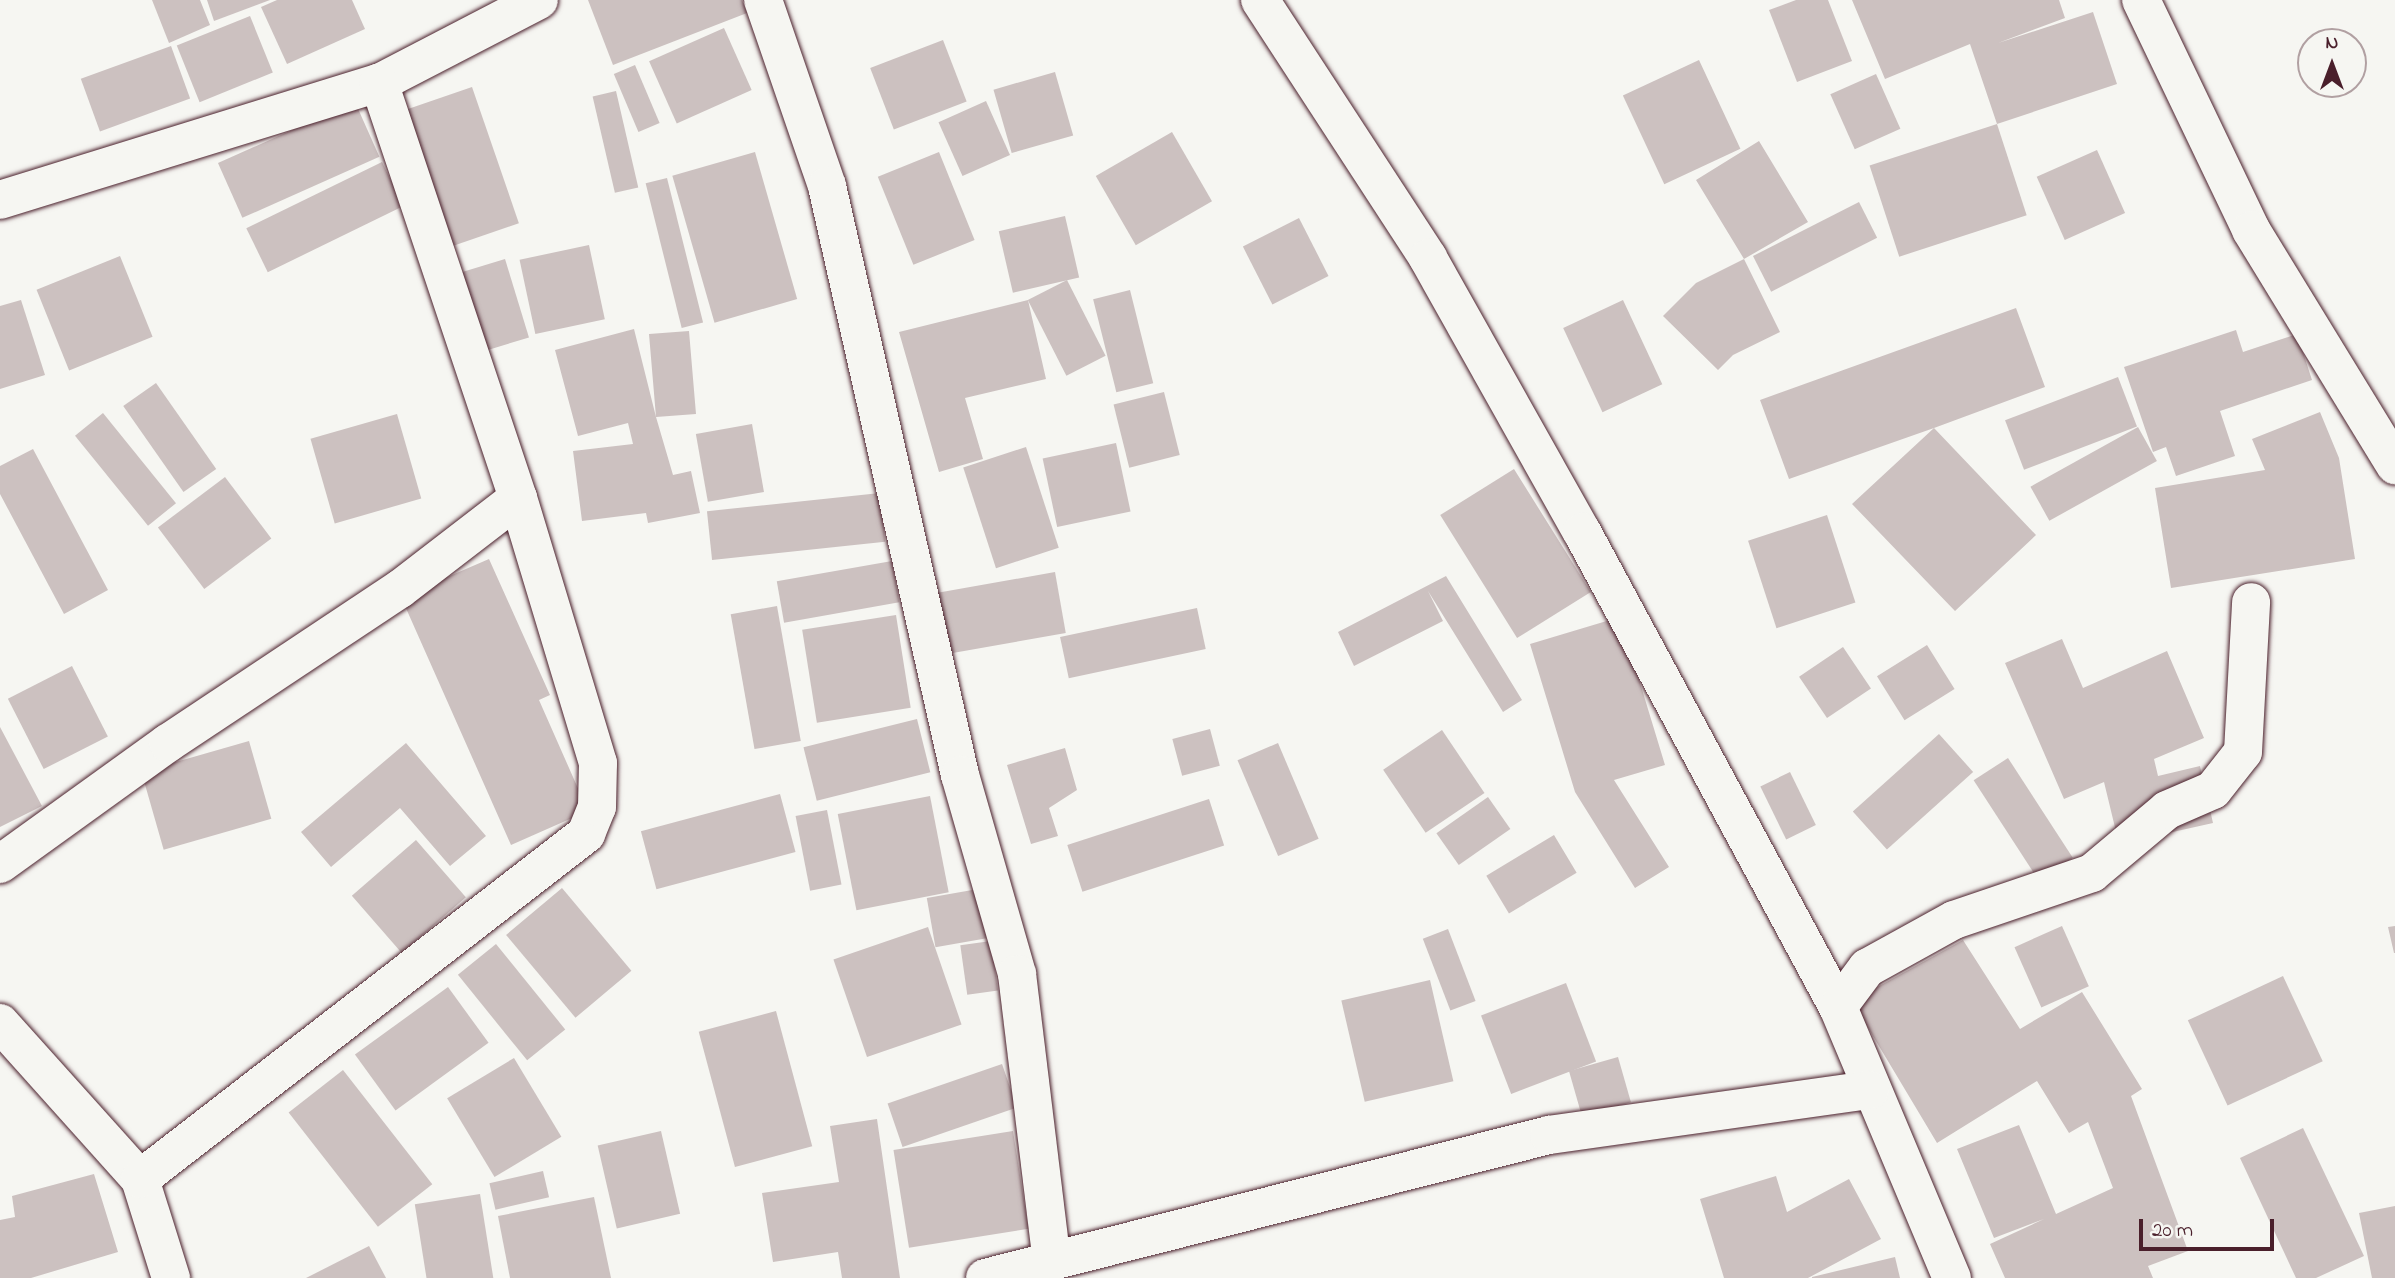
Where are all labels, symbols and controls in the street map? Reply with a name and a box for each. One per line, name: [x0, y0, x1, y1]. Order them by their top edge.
north arrow: [2297, 28, 2367, 98]
text: N: [2326, 30, 2338, 57]
scale bar: [2143, 1204, 2278, 1248]
text: 20 m: [2152, 1216, 2193, 1246]

